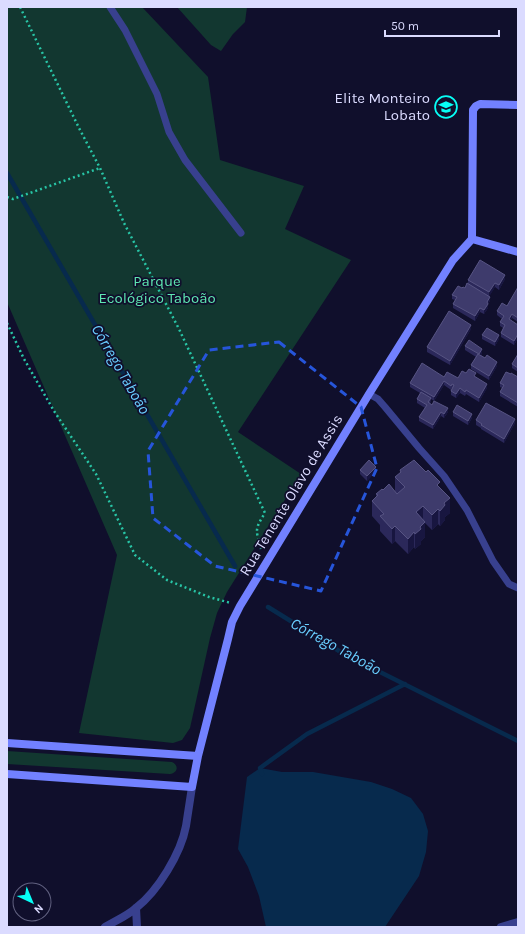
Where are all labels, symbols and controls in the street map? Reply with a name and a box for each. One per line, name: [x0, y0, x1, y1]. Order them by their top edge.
scale bar: [385, 12, 499, 38]
text: 50 m: [391, 19, 419, 33]
place label: Elite Monteiro Lobato: [335, 89, 430, 124]
school or university icon: Elite Monteiro Lobato: [433, 94, 459, 120]
park label: Parque Ecológico Taboão: [98, 272, 216, 307]
water label: Córrego Taboão: [88, 321, 154, 417]
street label: Rua Tenente Olavo de Assis: [236, 411, 346, 579]
water label: Córrego Taboão: [287, 613, 385, 679]
north arrow: [12, 882, 52, 922]
text: N: [31, 901, 46, 916]

